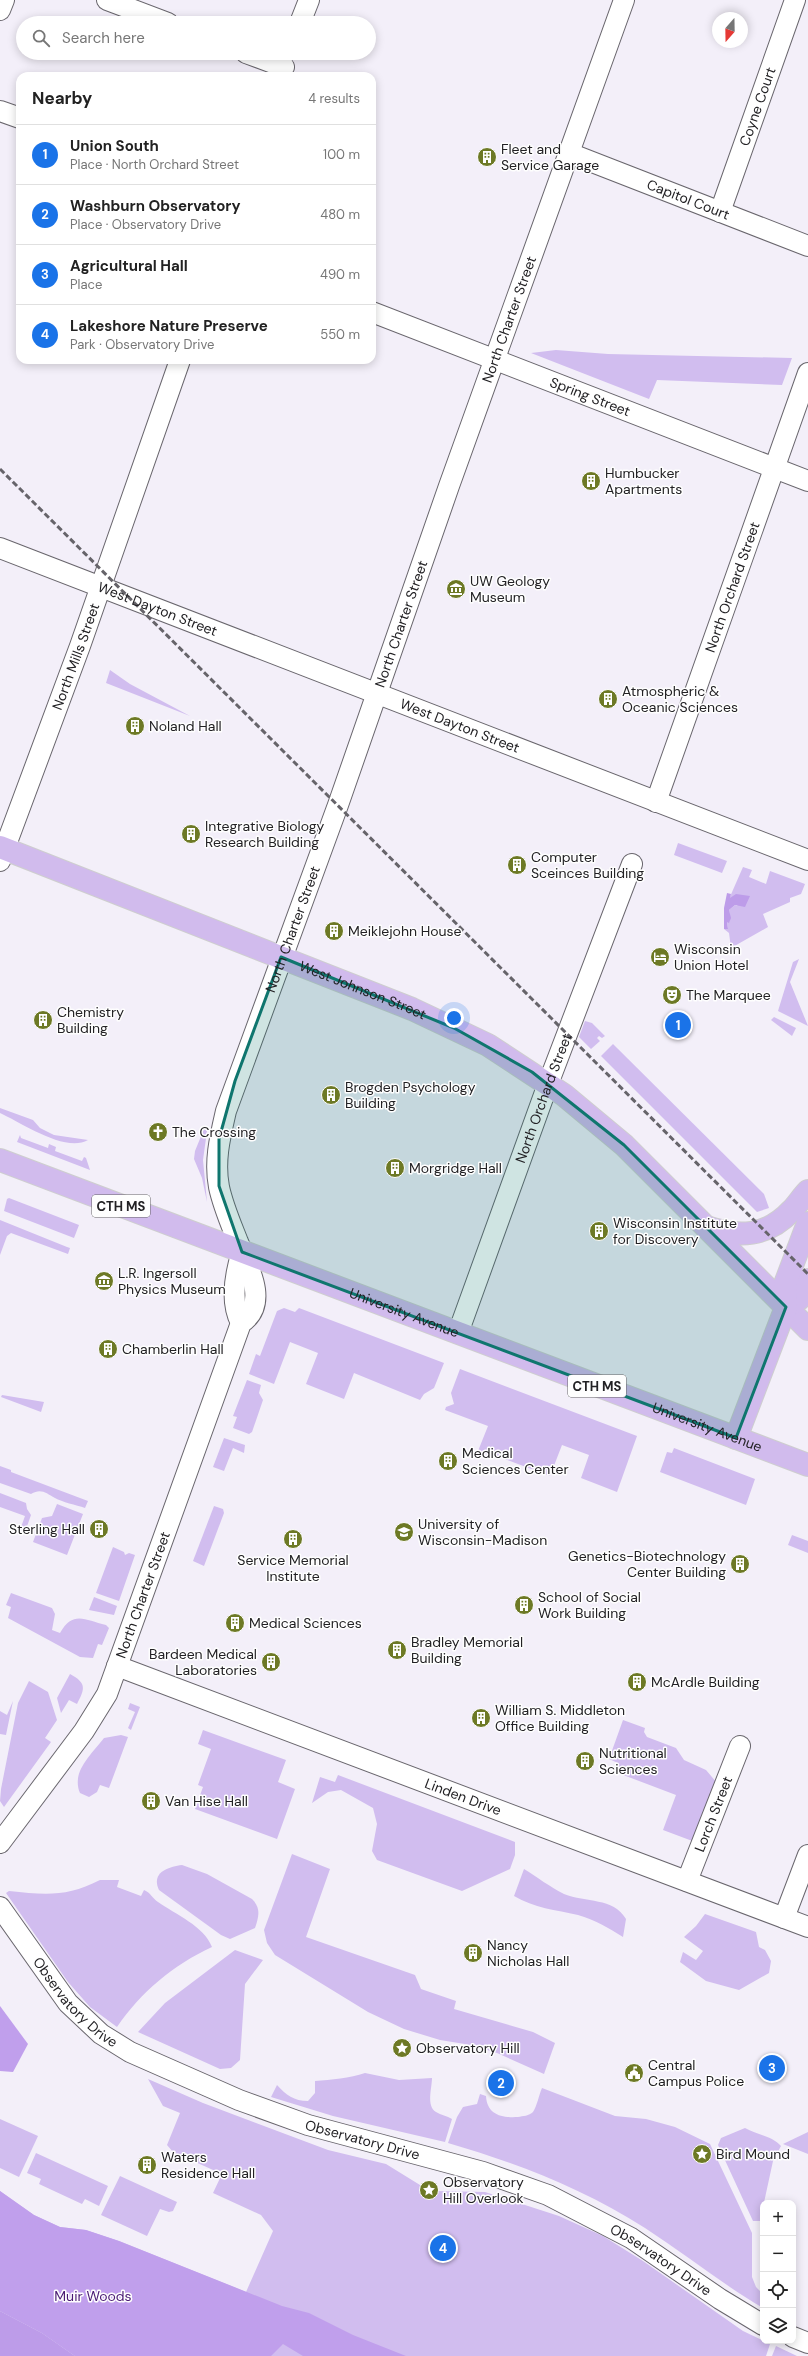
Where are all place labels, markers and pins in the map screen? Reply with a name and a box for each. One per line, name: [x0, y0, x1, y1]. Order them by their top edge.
place label: Fleet and Service Garage: [501, 140, 599, 174]
building icon: Fleet and Service Garage: [476, 146, 498, 168]
place label: Humbucker Apartments: [605, 464, 682, 498]
building icon: Humbucker Apartments: [580, 470, 602, 492]
place label: UW Geology Museum: [470, 572, 550, 606]
museum icon: UW Geology Museum: [445, 578, 467, 600]
place label: Atmospheric & Oceanic Sciences: [622, 682, 738, 716]
building icon: Atmospheric & Oceanic Sciences: [597, 688, 619, 710]
building icon: Noland Hall: [124, 715, 146, 737]
place label: Noland Hall: [149, 717, 222, 735]
place label: Integrative Biology Research Building: [205, 817, 325, 851]
building icon: Integrative Biology Research Building: [180, 823, 202, 845]
place label: Computer Sceinces Building: [531, 848, 644, 882]
building icon: Computer Sceinces Building: [506, 854, 528, 876]
building icon: Meiklejohn House: [323, 920, 345, 942]
place label: Meiklejohn House: [348, 922, 462, 940]
place label: Wisconsin Union Hotel: [674, 940, 749, 974]
hotel icon: Wisconsin Union Hotel: [649, 946, 671, 968]
theatre icon: The Marquee: [661, 984, 683, 1006]
place label: The Marquee: [686, 986, 771, 1004]
place label: Chemistry Building: [57, 1003, 124, 1037]
building icon: Chemistry Building: [32, 1009, 54, 1031]
pin: 1: [665, 1010, 691, 1040]
place label: Brogden Psychology Building: [345, 1078, 476, 1112]
building icon: Brogden Psychology Building: [320, 1084, 342, 1106]
church icon: The Crossing: [147, 1121, 169, 1143]
place label: The Crossing: [172, 1123, 256, 1141]
building icon: Morgridge Hall: [384, 1157, 406, 1179]
place label: Morgridge Hall: [409, 1159, 502, 1177]
place label: Wisconsin Institute for Discovery: [613, 1214, 737, 1248]
building icon: Wisconsin Institute for Discovery: [588, 1220, 610, 1242]
place label: L.R. Ingersoll Physics Museum: [118, 1264, 226, 1298]
museum icon: L.R. Ingersoll Physics Museum: [93, 1270, 115, 1292]
building icon: Chamberlin Hall: [97, 1338, 119, 1360]
place label: Chamberlin Hall: [122, 1340, 224, 1358]
place label: Medical Sciences Center: [462, 1444, 569, 1478]
building icon: Medical Sciences Center: [437, 1450, 459, 1472]
place label: University of Wisconsin-Madison: [418, 1515, 547, 1549]
building icon: Sterling Hall: [88, 1518, 110, 1540]
place label: Sterling Hall: [9, 1520, 85, 1538]
school or university icon: University of Wisconsin-Madison: [393, 1521, 415, 1543]
building icon: Service Memorial Institute: [282, 1528, 304, 1550]
place label: Genetics-Biotechnology Center Building: [568, 1547, 726, 1581]
place label: Service Memorial Institute: [237, 1551, 349, 1585]
building icon: Genetics-Biotechnology Center Building: [729, 1553, 751, 1575]
place label: School of Social Work Building: [538, 1588, 641, 1622]
building icon: School of Social Work Building: [513, 1594, 535, 1616]
building icon: Medical Sciences: [224, 1612, 246, 1634]
place label: Medical Sciences: [249, 1614, 362, 1632]
place label: Bradley Memorial Building: [411, 1633, 523, 1667]
building icon: Bradley Memorial Building: [386, 1639, 408, 1661]
place label: Bardeen Medical Laboratories: [149, 1645, 257, 1679]
building icon: Bardeen Medical Laboratories: [260, 1651, 282, 1673]
building icon: McArdle Building: [626, 1671, 648, 1693]
place label: McArdle Building: [651, 1673, 760, 1691]
place label: William S. Middleton Office Building: [495, 1701, 625, 1735]
building icon: William S. Middleton Office Building: [470, 1707, 492, 1729]
place label: Nutritional Sciences: [599, 1744, 667, 1778]
building icon: Nutritional Sciences: [574, 1750, 596, 1772]
building icon: Van Hise Hall: [140, 1790, 162, 1812]
place label: Van Hise Hall: [165, 1792, 248, 1810]
place label: Nancy Nicholas Hall: [487, 1936, 569, 1970]
building icon: Nancy Nicholas Hall: [462, 1942, 484, 1964]
place icon: Observatory Hill: [391, 2037, 413, 2059]
place label: Observatory Hill: [416, 2039, 520, 2057]
pin: 3: [759, 2053, 785, 2083]
place label: Central Campus Police: [648, 2056, 744, 2090]
public building icon: Central Campus Police: [623, 2062, 645, 2084]
pin: 2: [488, 2068, 514, 2098]
place icon: Bird Mound: [691, 2143, 713, 2165]
place label: Bird Mound: [716, 2145, 790, 2163]
place label: Waters Residence Hall: [161, 2148, 255, 2182]
building icon: Waters Residence Hall: [136, 2154, 158, 2176]
place label: Observatory Hill Overlook: [443, 2173, 524, 2207]
place icon: Observatory Hill Overlook: [418, 2179, 440, 2201]
pin: 4: [430, 2233, 456, 2263]

